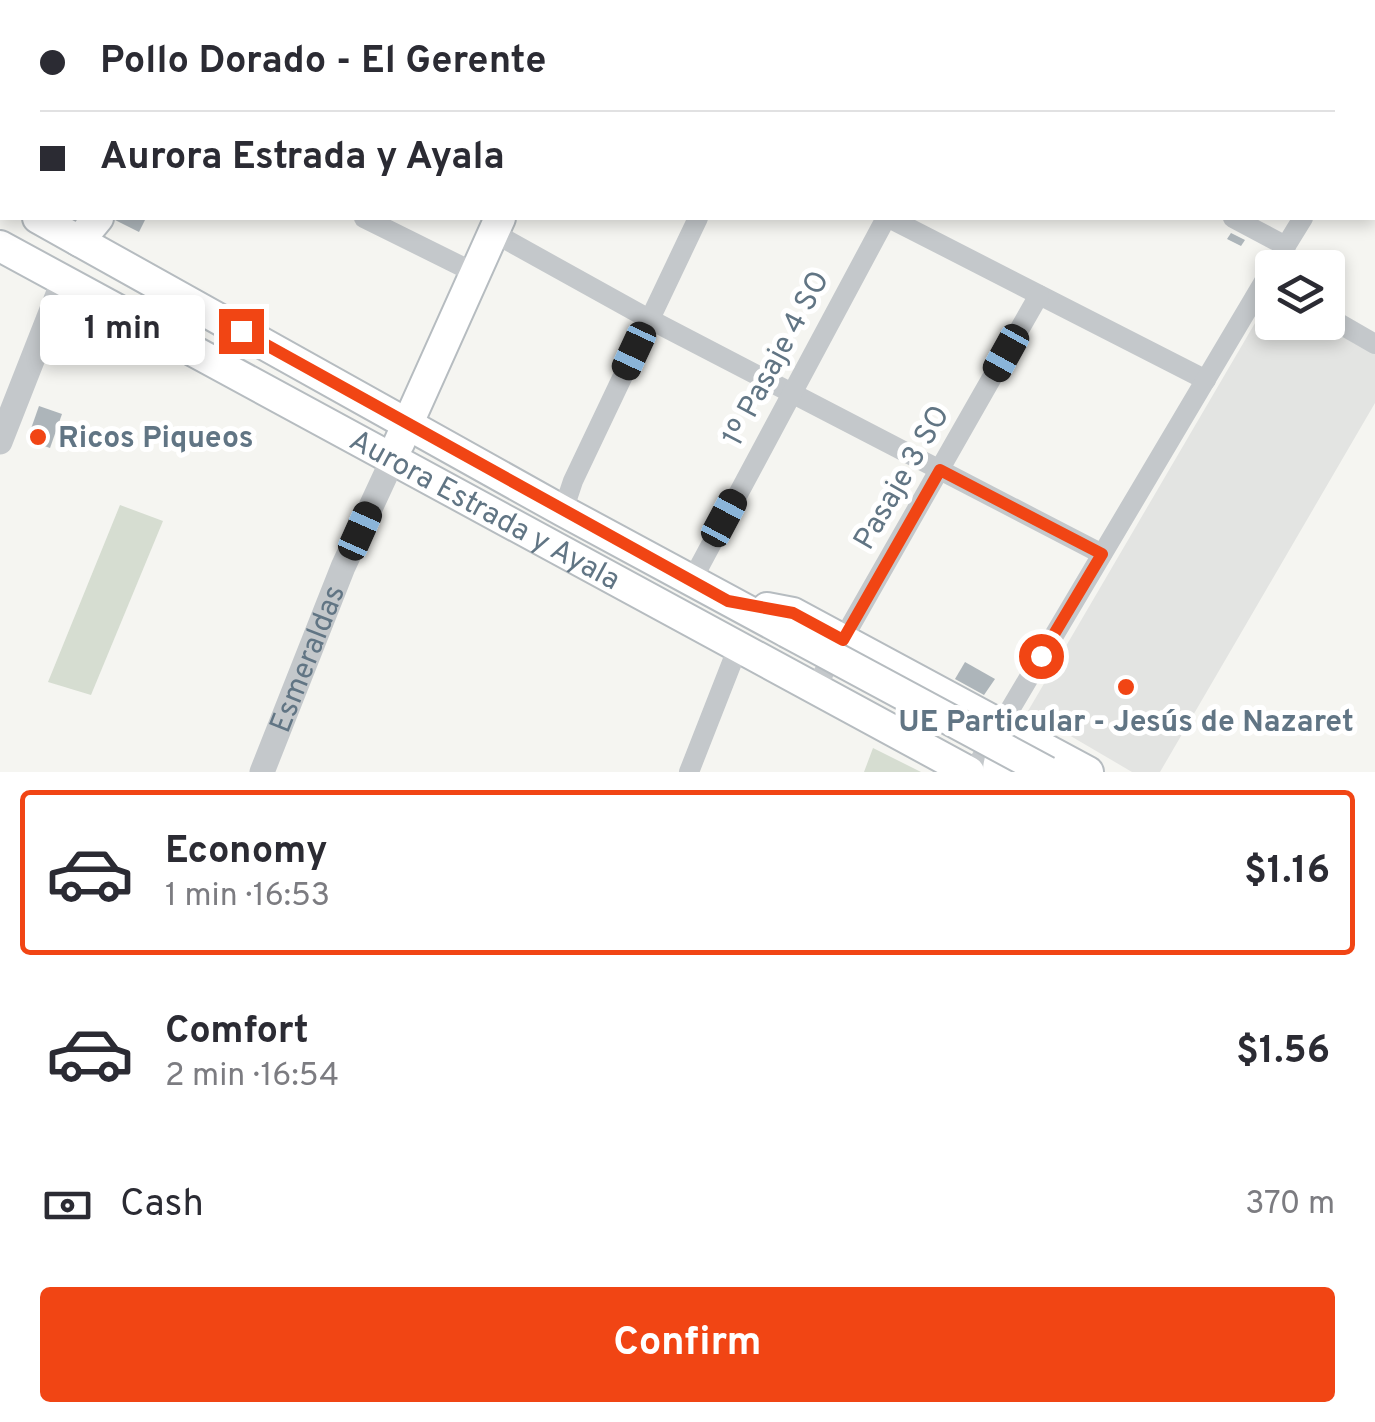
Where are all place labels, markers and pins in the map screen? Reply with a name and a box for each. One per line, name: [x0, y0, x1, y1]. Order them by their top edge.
place label: Ricos Piqueos: [58, 421, 254, 458]
marker: Ricos Piqueos: [27, 426, 49, 448]
marker: UE Particular - Jesús de Nazaret: [1115, 676, 1137, 698]
place label: UE Particular - Jesús de Nazaret: [898, 705, 1354, 742]

